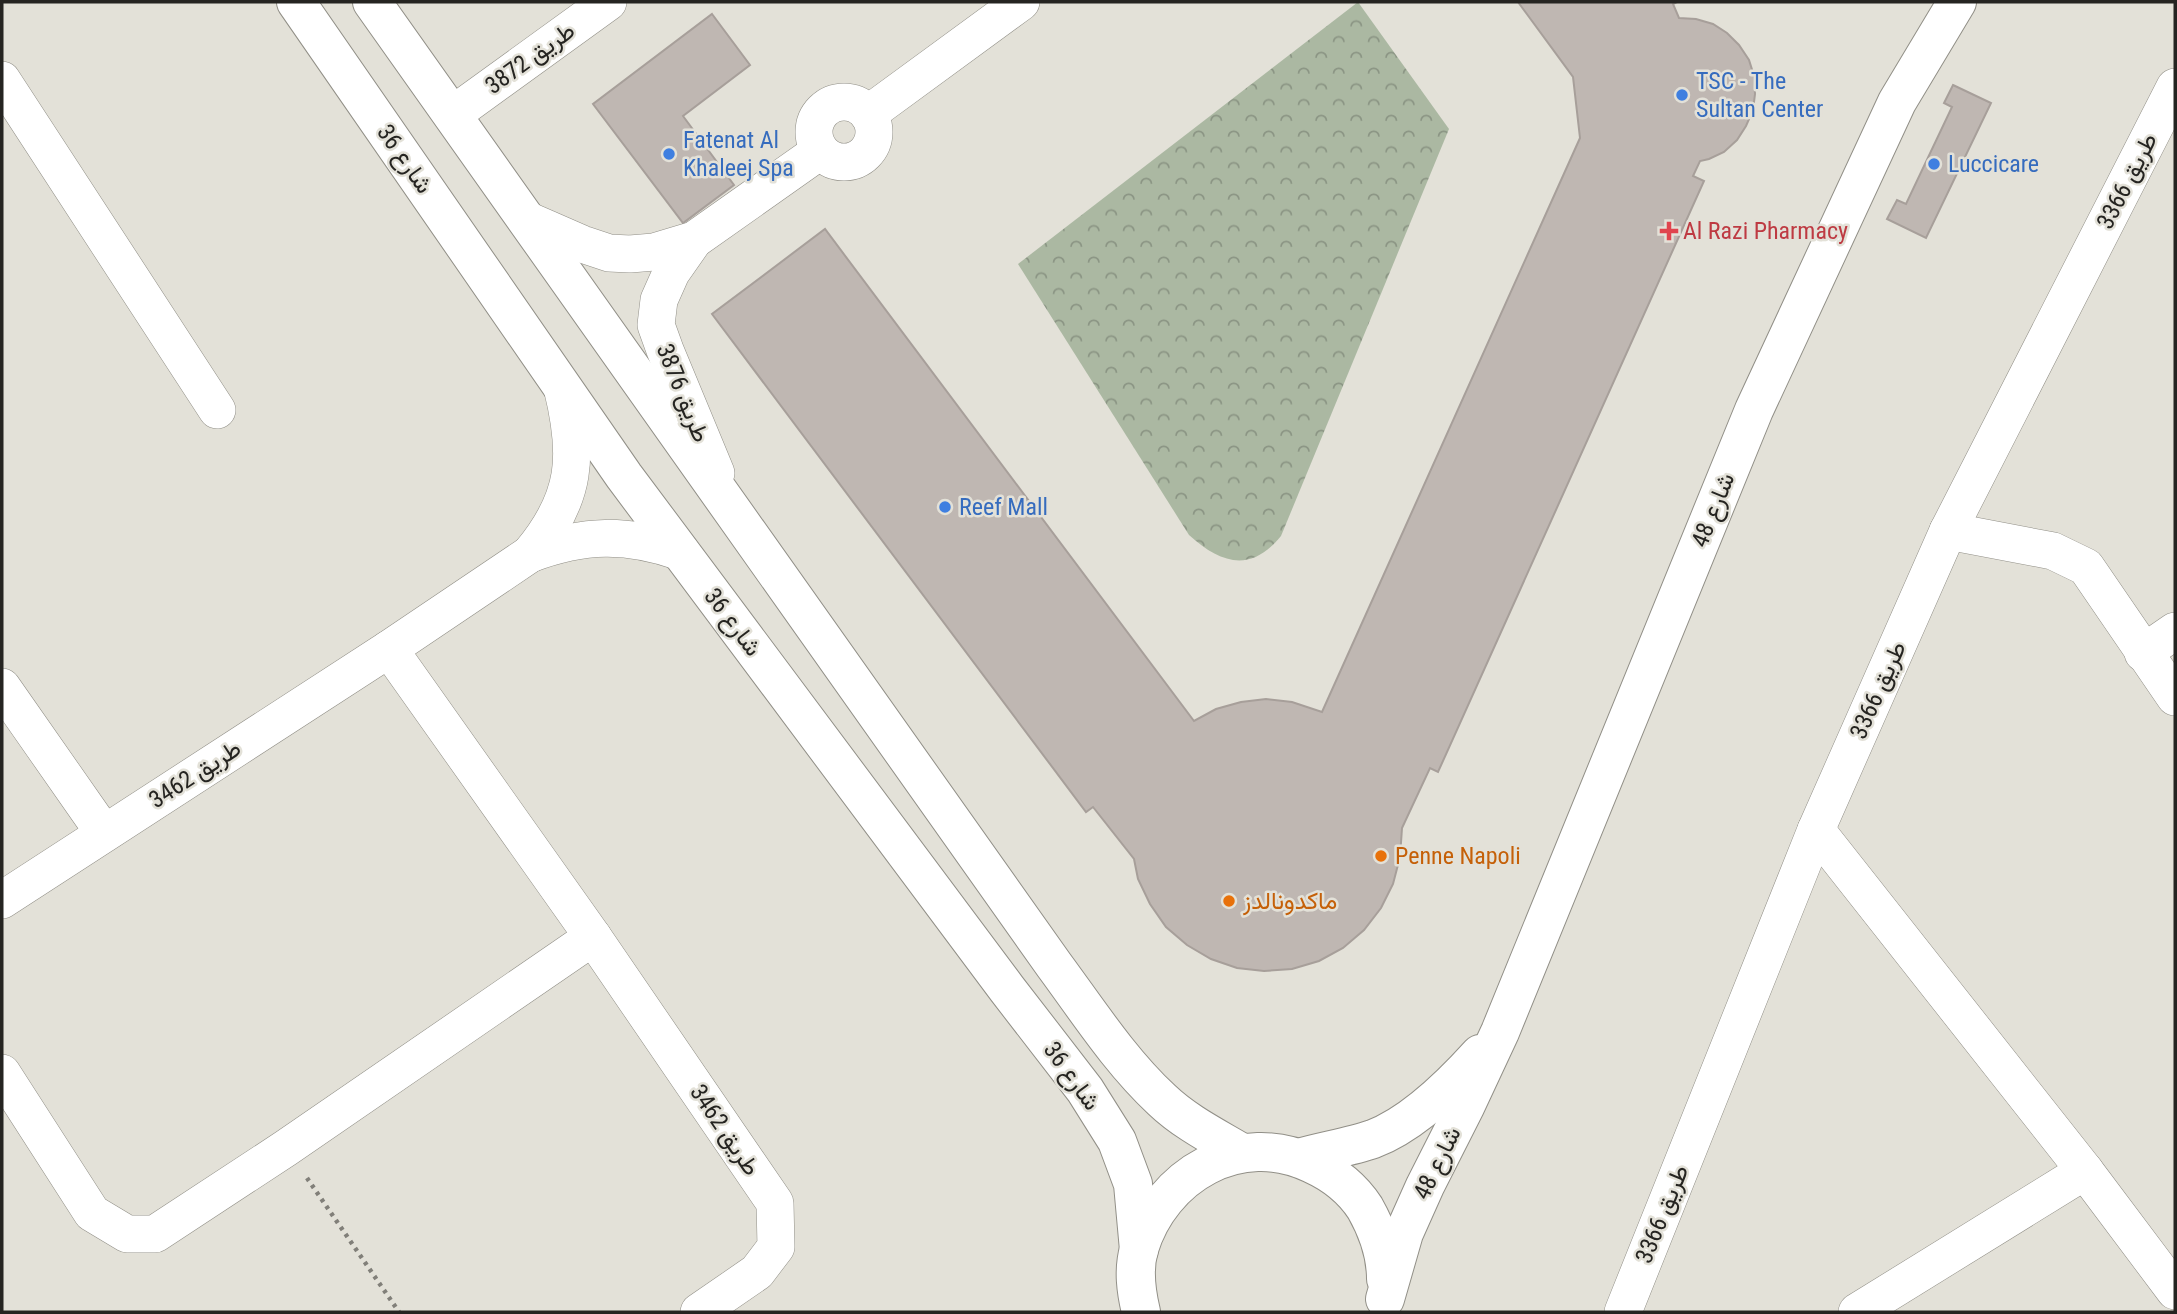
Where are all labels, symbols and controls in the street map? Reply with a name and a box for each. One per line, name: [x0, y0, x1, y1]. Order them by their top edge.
street label: طريق 3872: [480, 16, 581, 101]
place label: TSC - The Sultan Center: [1696, 67, 1823, 123]
marker: TSC - The Sultan Center: [1674, 87, 1690, 103]
street label: شارع 36: [370, 119, 439, 200]
place label: Fatenat Al Khaleej Spa: [683, 126, 794, 182]
street label: طريق 3366: [2091, 128, 2164, 234]
marker: Fatenat Al Khaleej Spa: [661, 146, 677, 162]
place label: Luccicare: [1948, 150, 2039, 178]
marker: Luccicare: [1926, 156, 1942, 172]
place label: Al Razi Pharmacy: [1683, 217, 1848, 245]
marker: Al Razi Pharmacy: [1661, 223, 1677, 239]
street label: طريق 3876: [650, 340, 715, 447]
street label: شارع 48: [1686, 469, 1742, 552]
place label: Reef Mall: [959, 493, 1048, 521]
marker: Reef Mall: [937, 499, 953, 515]
street label: شارع 36: [697, 583, 767, 663]
street label: طريق 3366: [1844, 637, 1913, 744]
street label: طريق 3462: [144, 734, 247, 815]
place label: Penne Napoli: [1395, 842, 1521, 870]
marker: Penne Napoli: [1373, 848, 1389, 864]
place label: ماكدونالدز: [1242, 887, 1337, 916]
marker: ماكدونالدز: [1221, 893, 1237, 909]
street label: شارع 36: [1036, 1036, 1106, 1117]
street label: طريق 3462: [684, 1079, 766, 1181]
street label: شارع 48: [1407, 1122, 1468, 1205]
street label: طريق 3366: [1630, 1161, 1695, 1268]

